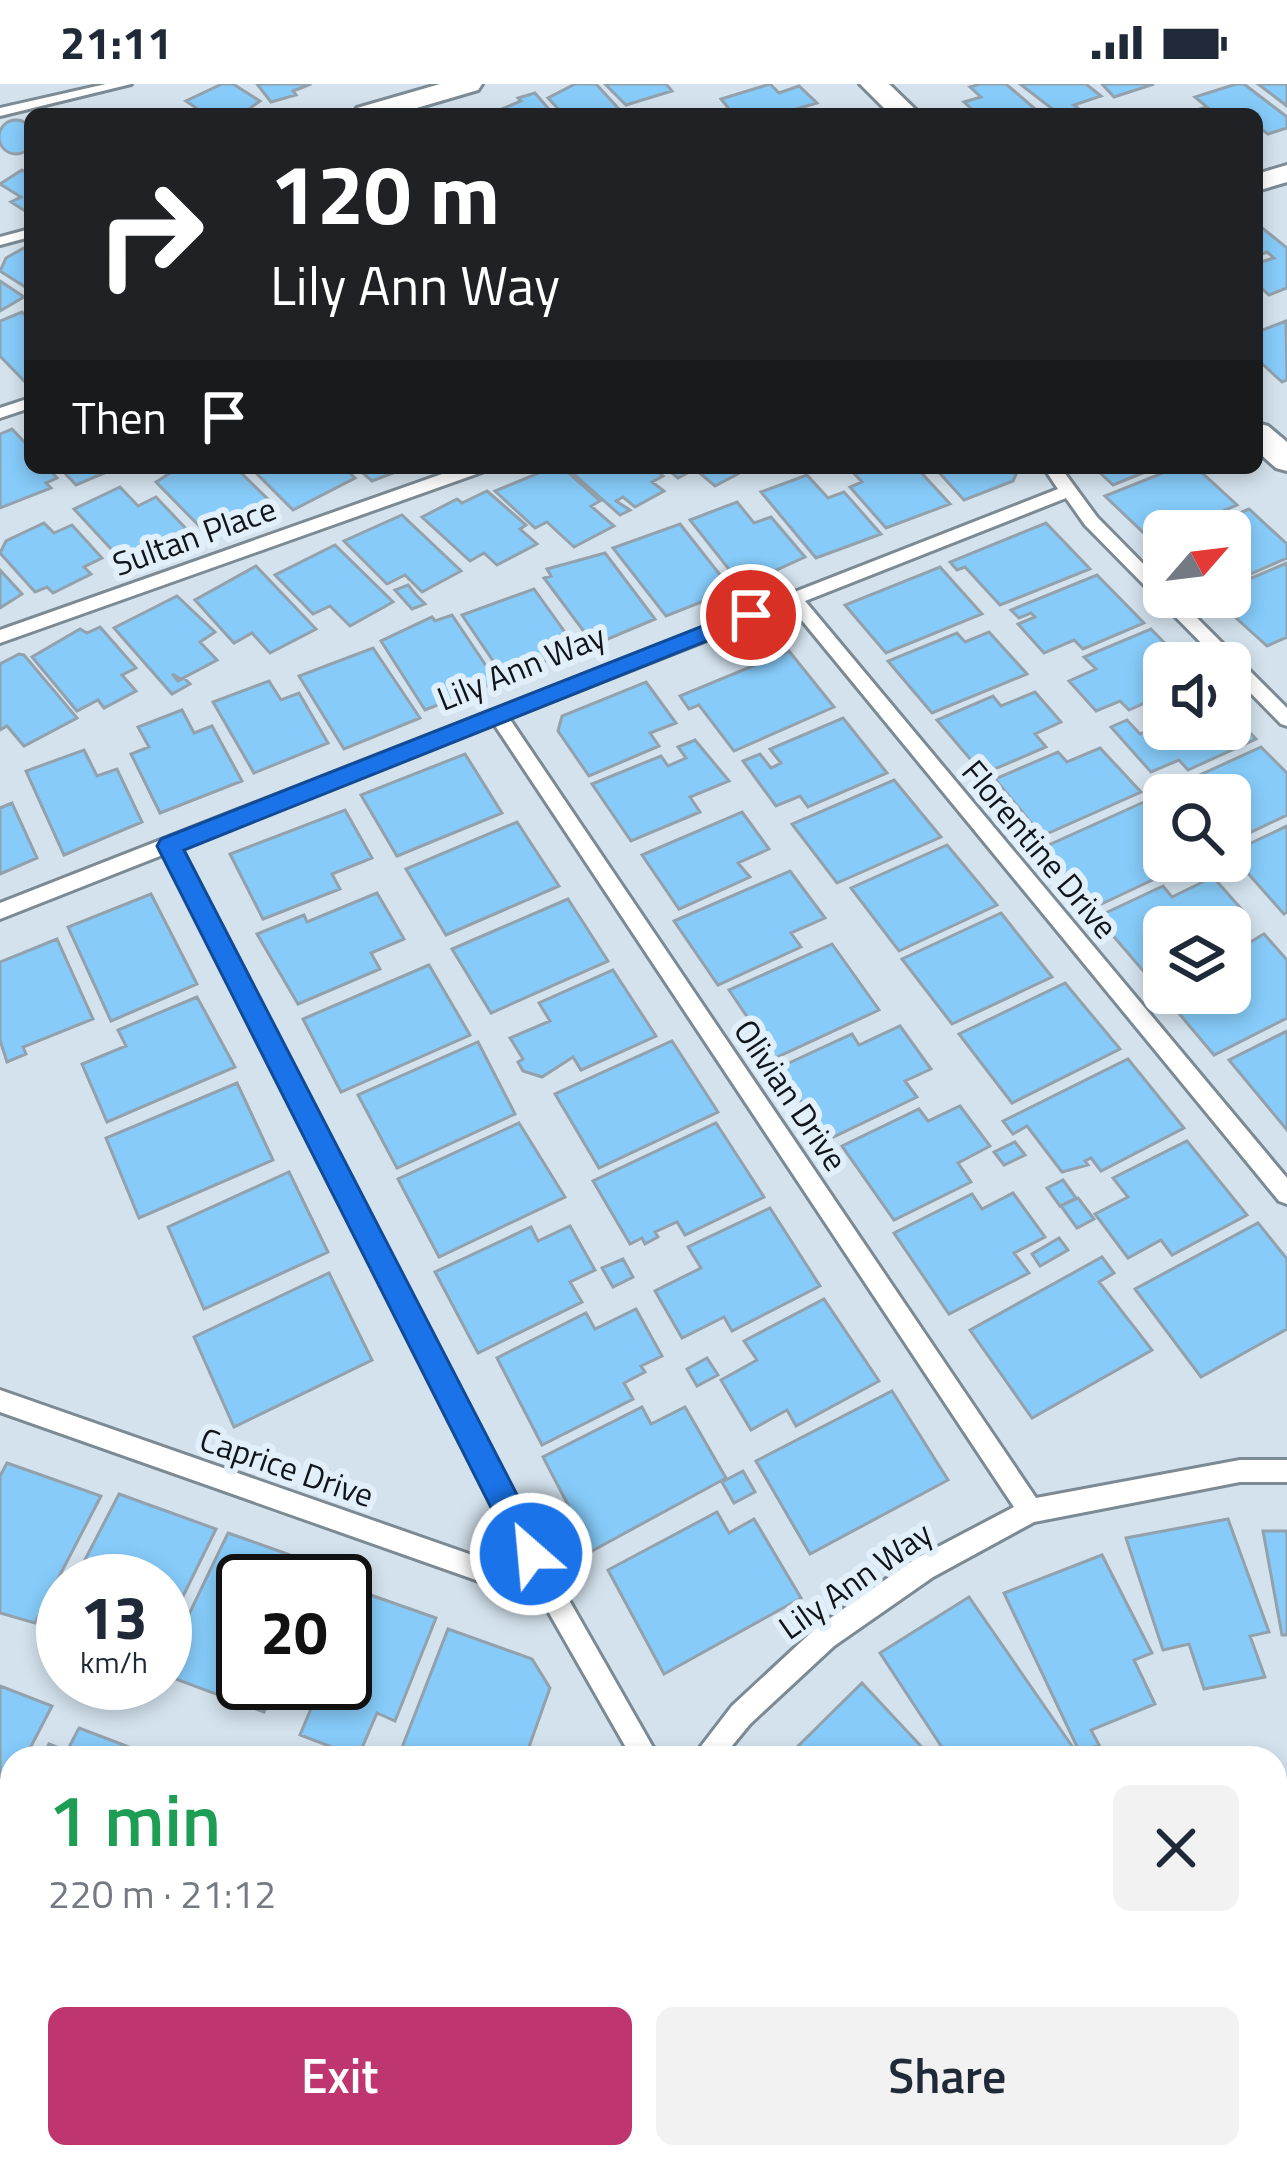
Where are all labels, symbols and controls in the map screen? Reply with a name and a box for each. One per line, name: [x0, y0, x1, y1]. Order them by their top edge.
text: 21:11: [60, 8, 172, 76]
text: 120 m: [270, 129, 500, 257]
icon: right: [72, 156, 228, 312]
text: Lily Ann Way: [270, 244, 560, 326]
text: Then: [72, 383, 167, 451]
icon: arrive: [191, 384, 257, 450]
street label: Sultan Place: [105, 483, 283, 589]
north arrow: [1143, 510, 1251, 618]
map controls: [1143, 510, 1251, 1014]
pin: [700, 564, 802, 666]
icon: arrive: [718, 582, 784, 648]
street label: Lily Ann Way: [429, 611, 613, 723]
button: sound: [1143, 642, 1251, 750]
street label: Florentine Drive: [950, 749, 1130, 949]
button: search: [1143, 774, 1251, 882]
button: layers: [1143, 906, 1251, 1014]
street label: Olivian Drive: [722, 1009, 860, 1181]
street label: Caprice Drive: [193, 1414, 381, 1520]
position arrow: [468, 1491, 594, 1617]
street label: Lily Ann Way: [768, 1509, 942, 1651]
speed limit sign: 20: [216, 1554, 372, 1710]
text: 13: [80, 1571, 148, 1662]
text: km/h: [80, 1639, 148, 1685]
text: 1 min: [48, 1764, 221, 1874]
button: close: [1113, 1785, 1239, 1911]
text: 220 m · 21:12: [48, 1864, 276, 1923]
button: Exit: [48, 2007, 632, 2145]
button: Share: [656, 2007, 1239, 2145]

